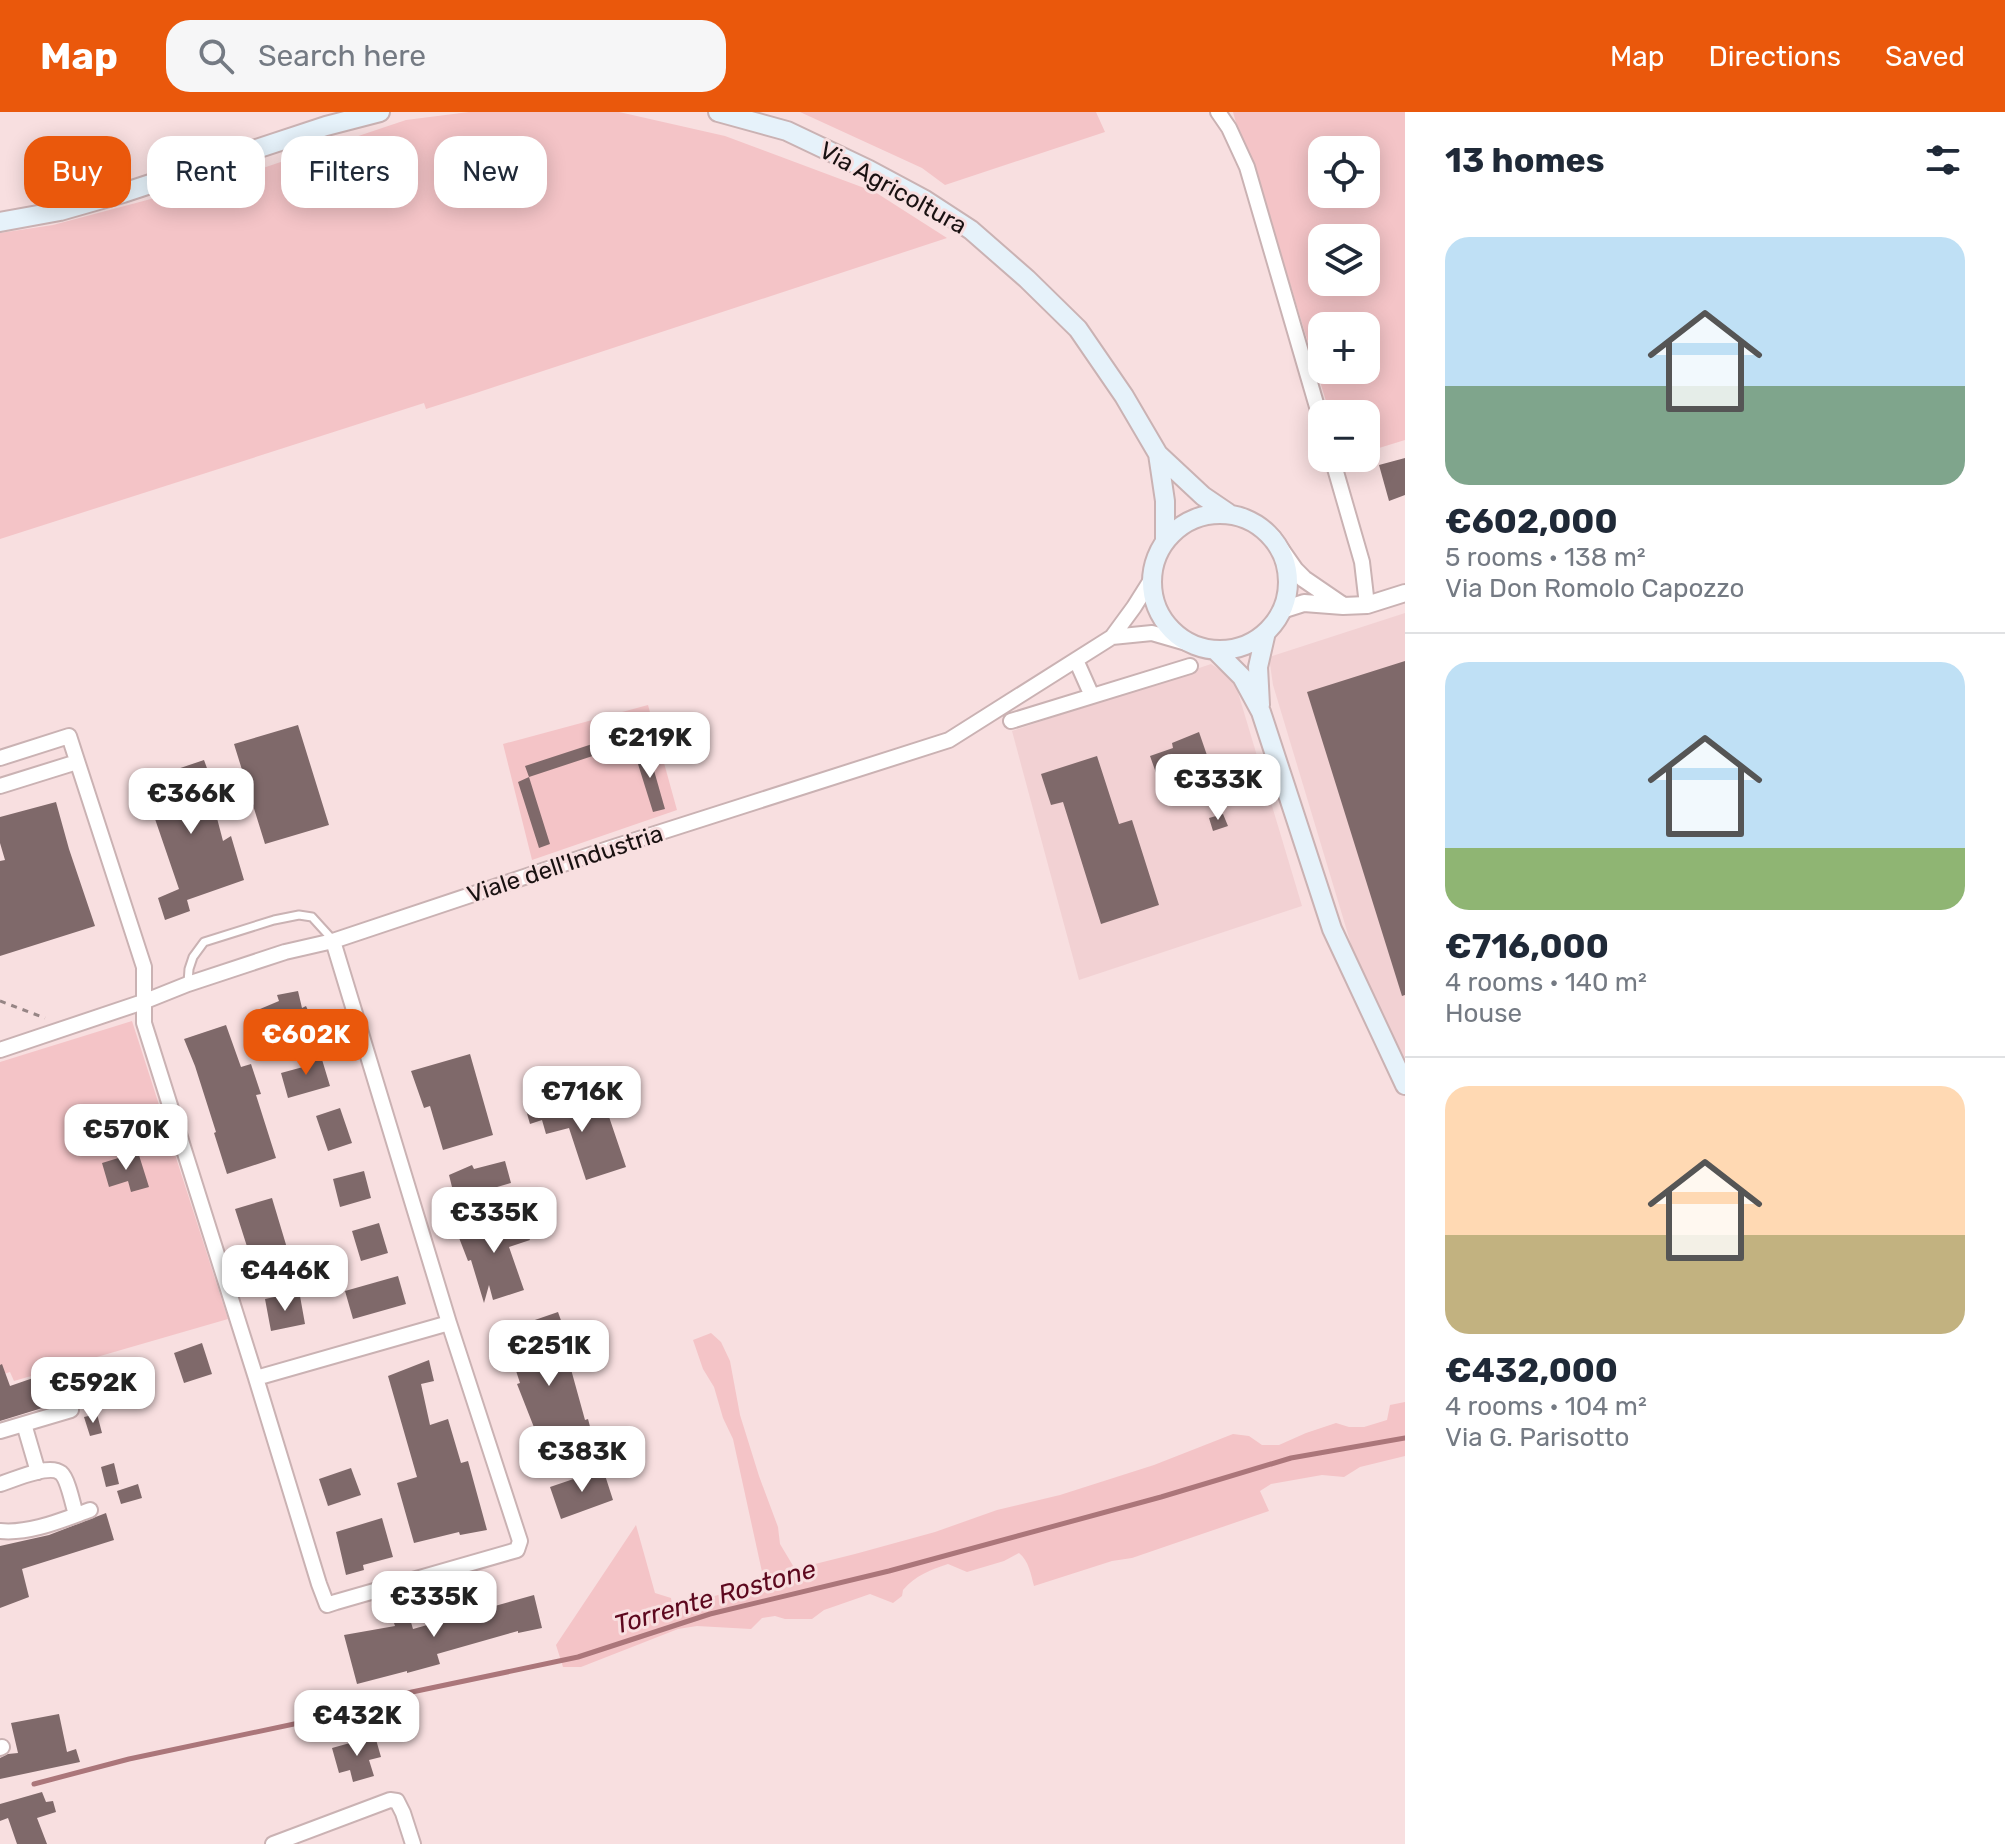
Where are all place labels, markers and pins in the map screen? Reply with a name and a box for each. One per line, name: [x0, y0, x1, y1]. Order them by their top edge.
pin: €219K: [594, 712, 706, 780]
pin: €333K: [1162, 754, 1274, 822]
pin: €366K: [135, 768, 247, 836]
pin: €602K: [250, 1009, 362, 1077]
pin: €716K: [526, 1066, 638, 1134]
pin: €570K: [70, 1104, 182, 1172]
pin: €335K: [438, 1187, 550, 1255]
pin: €446K: [229, 1245, 341, 1313]
pin: €251K: [493, 1320, 605, 1388]
pin: €592K: [37, 1357, 149, 1425]
pin: €383K: [526, 1426, 638, 1494]
pin: €335K: [378, 1571, 490, 1639]
pin: €432K: [301, 1690, 413, 1758]

